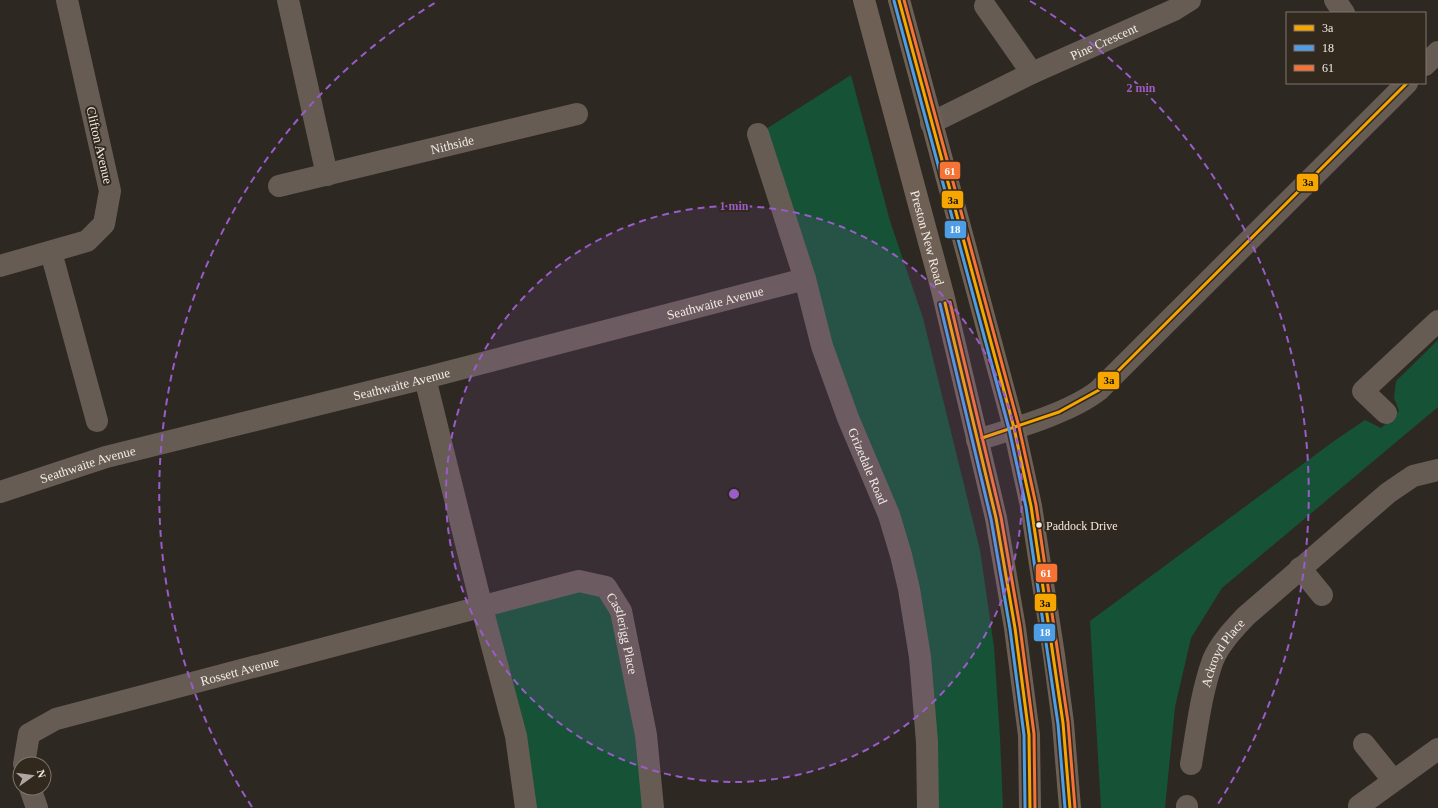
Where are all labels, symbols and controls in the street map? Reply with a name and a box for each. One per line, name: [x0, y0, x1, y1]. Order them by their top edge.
legend: [1286, 12, 1426, 84]
street label: Pine Crescent: [1068, 20, 1140, 63]
text: 3a: [1322, 21, 1334, 35]
text: 18: [1322, 41, 1334, 55]
text: 61: [1322, 61, 1334, 75]
text: 2 min: [1126, 81, 1156, 95]
street label: Clifton Avenue: [83, 105, 116, 185]
street label: Nithside: [429, 132, 476, 157]
line badge: 61: [939, 161, 961, 180]
text: 61: [945, 165, 956, 177]
line badge: 3a: [1296, 173, 1319, 192]
text: 3a: [1303, 176, 1314, 188]
street label: Preston New Road: [907, 189, 947, 287]
line badge: 3a: [941, 190, 964, 209]
text: 3a: [948, 194, 959, 206]
text: 1 min: [719, 199, 749, 213]
line badge: 18: [944, 220, 967, 239]
text: 18: [950, 223, 961, 235]
street label: Seathwaite Avenue: [665, 283, 765, 323]
street label: Seathwaite Avenue: [352, 365, 452, 404]
line badge: 3a: [1097, 371, 1120, 390]
text: 3a: [1104, 374, 1115, 386]
street label: Grizedale Road: [845, 426, 891, 507]
street label: Seathwaite Avenue: [38, 443, 137, 486]
centre of rings: [727, 487, 741, 501]
place label: Paddock Drive: [1046, 519, 1118, 533]
marker: Paddock Drive: [1034, 520, 1044, 530]
line badge: 61: [1035, 563, 1058, 583]
text: 61: [1041, 567, 1052, 579]
street label: Castlerigg Place: [603, 590, 641, 676]
line badge: 3a: [1034, 593, 1057, 612]
text: 3a: [1040, 597, 1051, 609]
street label: Ackroyd Place: [1198, 616, 1248, 689]
line badge: 18: [1033, 623, 1056, 642]
text: 18: [1040, 626, 1051, 638]
street label: Rossett Avenue: [199, 654, 281, 689]
north arrow: [12, 756, 52, 796]
text: N: [35, 768, 48, 779]

